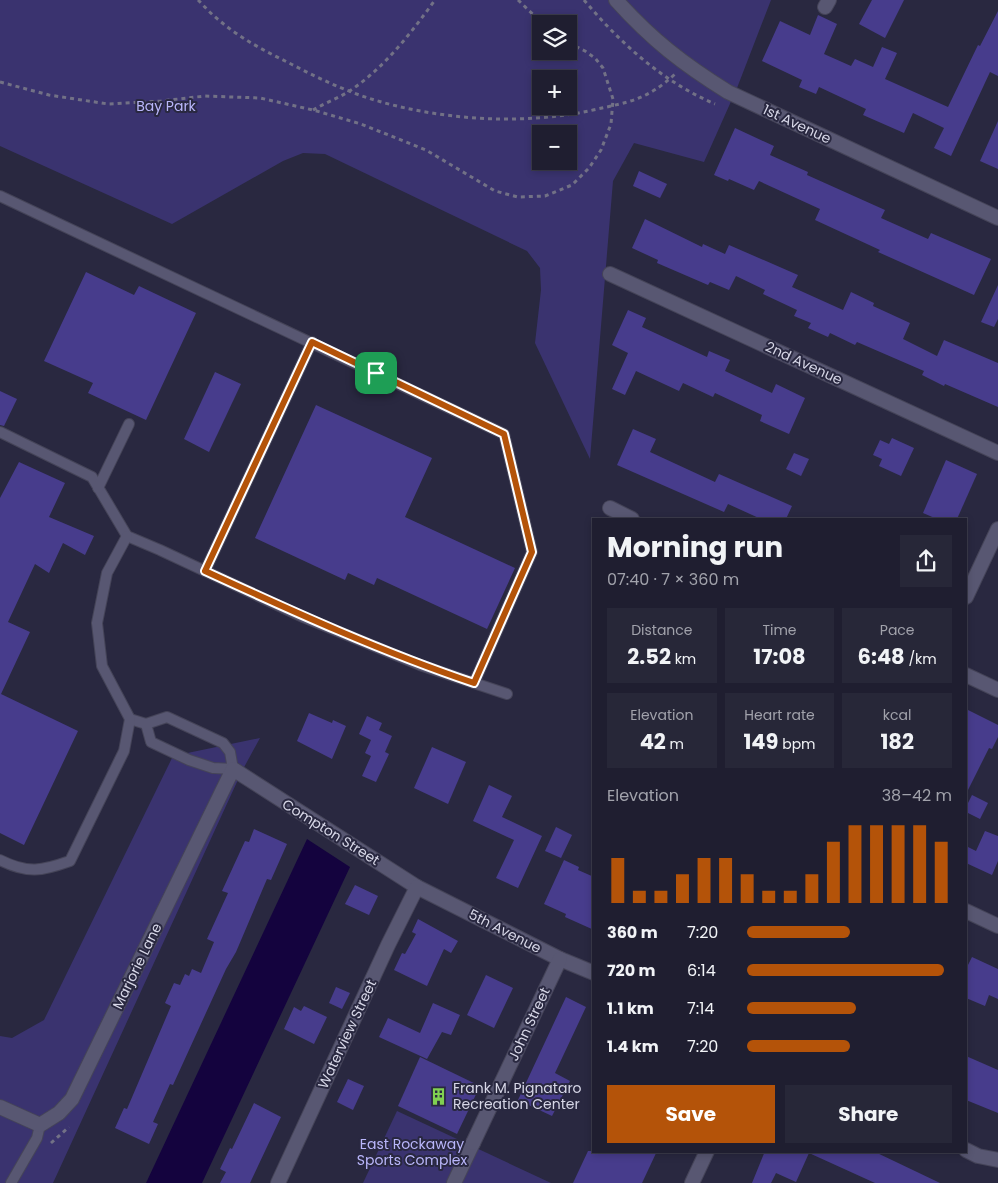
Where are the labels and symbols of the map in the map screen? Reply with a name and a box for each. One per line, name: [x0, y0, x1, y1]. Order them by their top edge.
park label: Bay Park: [136, 96, 197, 116]
street label: 1st Avenue: [760, 99, 835, 149]
street label: 2nd Avenue: [762, 336, 846, 390]
pin: [355, 352, 397, 394]
street label: Compton Street: [278, 794, 384, 870]
street label: 5th Avenue: [465, 904, 545, 958]
street label: Marjorie Lane: [108, 919, 167, 1012]
street label: Waterview Street: [313, 976, 381, 1092]
street label: John Street: [503, 984, 555, 1064]
place label: Frank M. Pignataro Recreation Center: [453, 1078, 582, 1114]
building icon: Frank M. Pignataro Recreation Center: [429, 1086, 449, 1106]
park label: East Rockaway Sports Complex: [357, 1134, 468, 1170]

